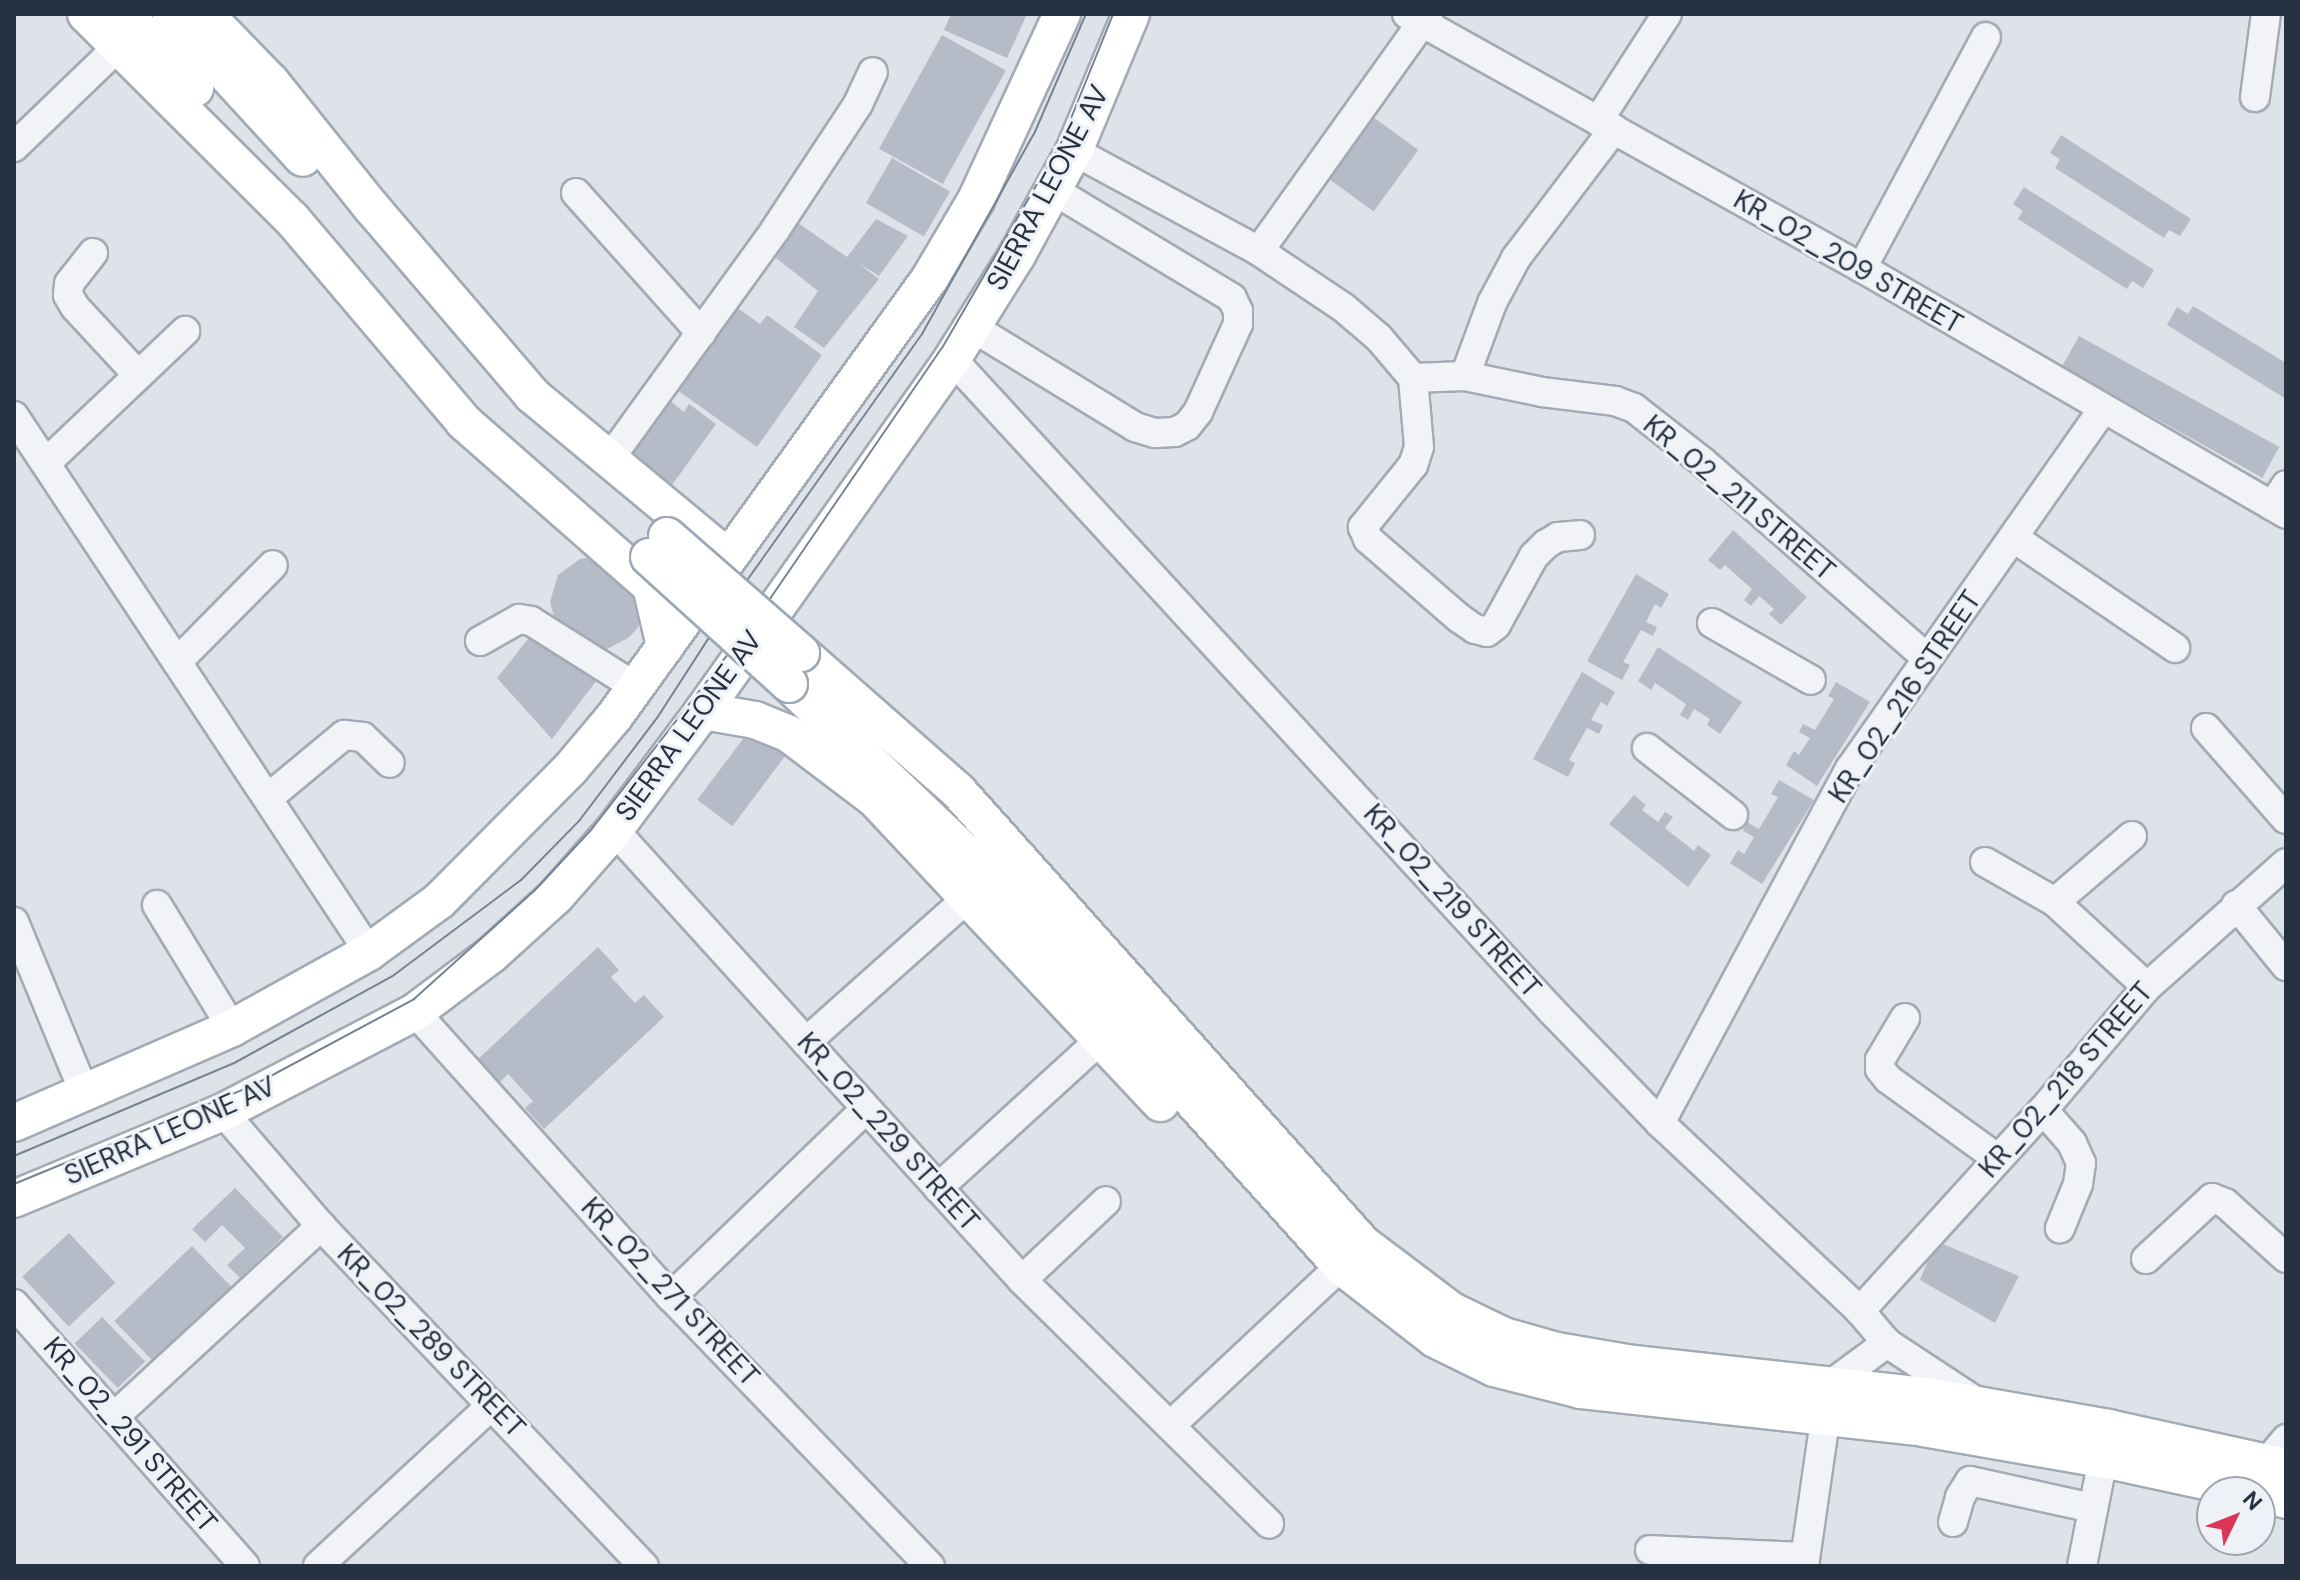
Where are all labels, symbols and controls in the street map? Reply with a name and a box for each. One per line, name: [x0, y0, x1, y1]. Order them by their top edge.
street label: SIERRA LEONE AV: [980, 80, 1116, 296]
street label: KR_02_209 STREET: [1728, 183, 1968, 341]
street label: KR_02_211 STREET: [1636, 408, 1842, 588]
street label: KR_02_216 STREET: [1822, 585, 1988, 809]
street label: SIERRA LEONE AV: [609, 624, 769, 828]
street label: KR_02_219 STREET: [1356, 797, 1548, 1005]
street label: KR_02_218 STREET: [1972, 975, 2160, 1185]
street label: KR_02_229 STREET: [790, 1026, 986, 1238]
street label: SIERRA LEONE AV: [59, 1069, 281, 1193]
street label: KR_02_271 STREET: [574, 1191, 766, 1393]
street label: KR_02_289 STREET: [330, 1237, 532, 1445]
street label: KR_02_291 STREET: [36, 1330, 224, 1540]
north arrow: [2196, 1476, 2276, 1556]
text: N: [2236, 1485, 2269, 1516]

